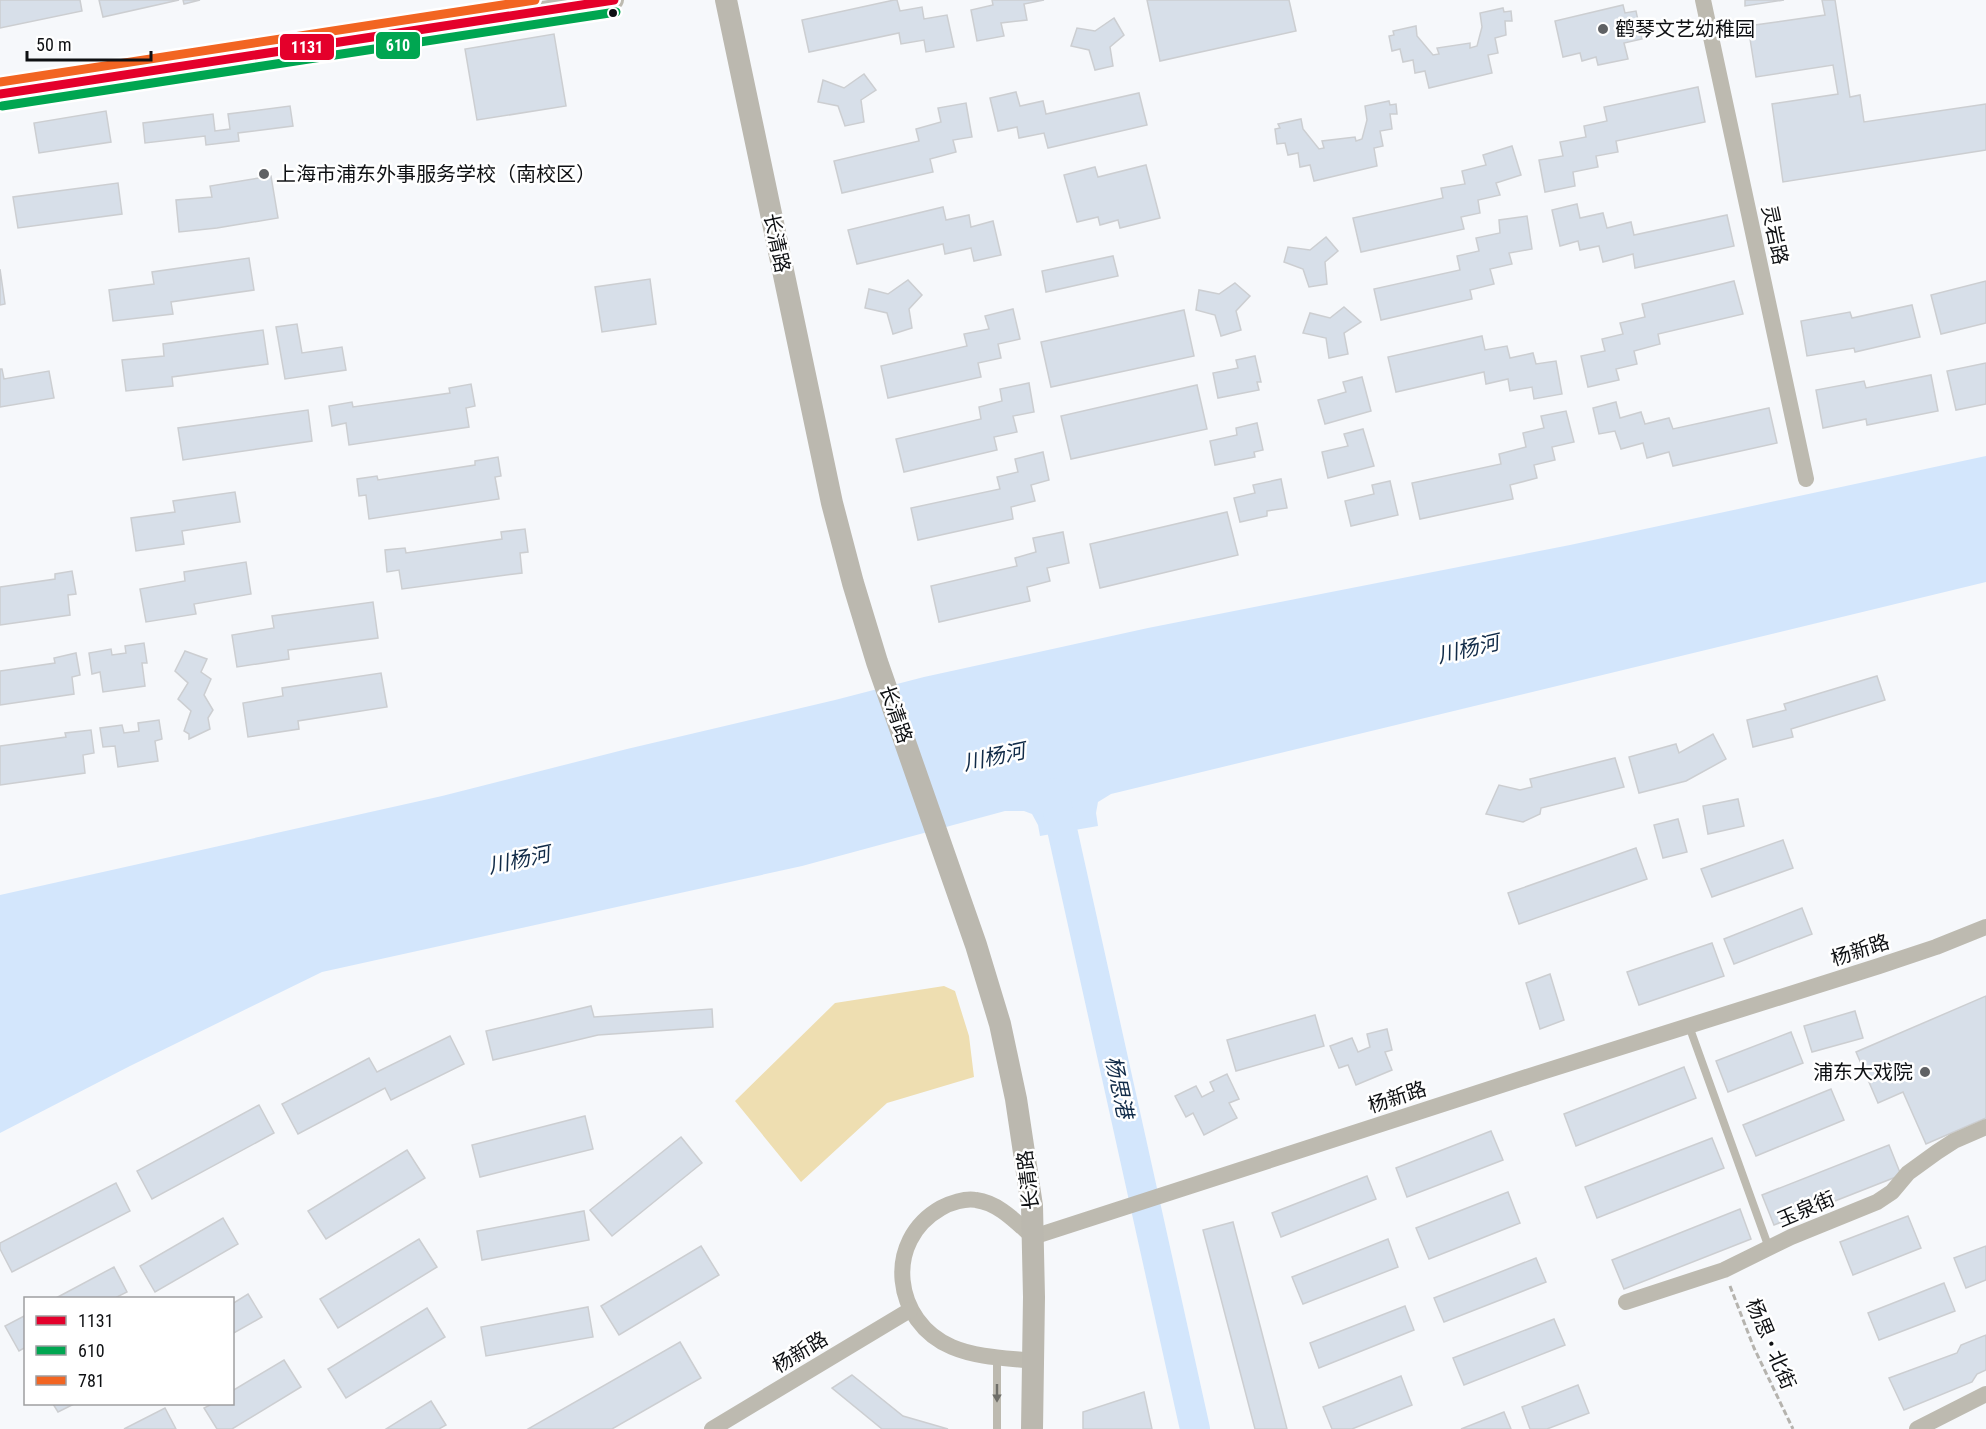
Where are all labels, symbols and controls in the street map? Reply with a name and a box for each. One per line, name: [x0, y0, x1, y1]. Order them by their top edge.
unlabelled marker: [607, 7, 619, 19]
place label: 鹤琴文艺幼稚园: [1615, 17, 1755, 41]
marker: 鹤琴文艺幼稚园: [1596, 22, 1610, 36]
scale bar: [27, 24, 152, 62]
line badge: 610: [375, 31, 421, 60]
line badge: 1131: [279, 33, 335, 61]
text: 50 m: [36, 34, 71, 55]
text: 610: [386, 36, 410, 55]
text: 1131: [291, 38, 323, 57]
place label: 上海市浦东外事服务学校（南校区）: [276, 162, 596, 186]
marker: 上海市浦东外事服务学校（南校区）: [257, 167, 271, 181]
street label: 灵岩路: [1757, 203, 1793, 267]
street label: 长清路: [759, 211, 795, 275]
water label: 川杨河: [1435, 629, 1505, 668]
street label: 长清路: [875, 682, 917, 746]
water label: 川杨河: [961, 738, 1031, 775]
water label: 川杨河: [486, 841, 556, 878]
street label: 杨新路: [1828, 929, 1892, 971]
water label: 杨思港: [1101, 1054, 1138, 1123]
place label: 浦东大戏院: [1813, 1060, 1913, 1084]
marker: 浦东大戏院: [1918, 1065, 1932, 1079]
street label: 杨新路: [1365, 1076, 1429, 1118]
street label: 长清路: [1012, 1149, 1044, 1211]
street label: 玉泉街: [1774, 1186, 1838, 1232]
street label: 杨思 • 北街: [1741, 1295, 1801, 1393]
legend: [24, 1297, 234, 1405]
text: 1131: [78, 1310, 114, 1331]
street label: 杨新路: [768, 1326, 832, 1378]
text: 610: [78, 1340, 105, 1361]
text: 781: [78, 1370, 105, 1391]
one-way arrow: [992, 1384, 1002, 1403]

